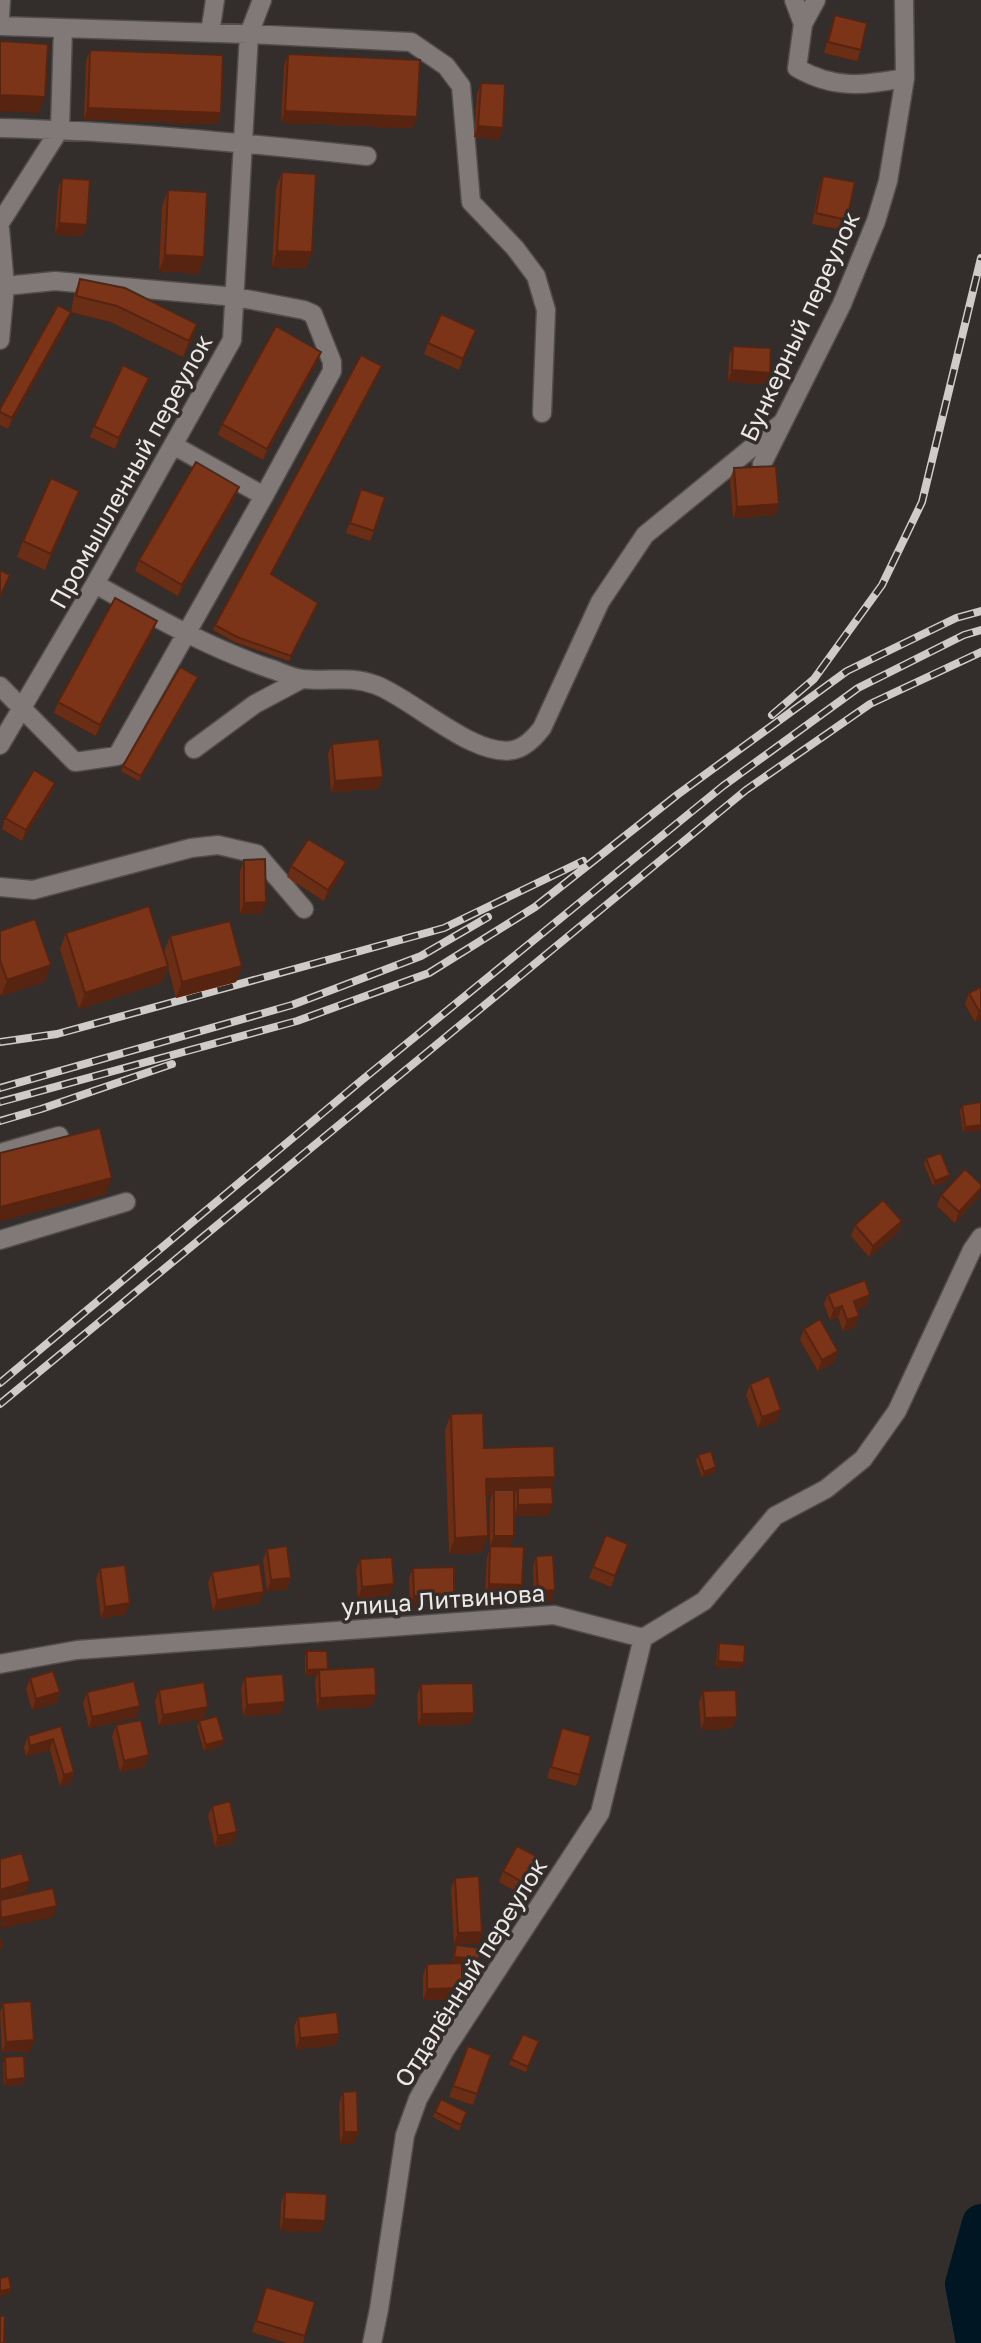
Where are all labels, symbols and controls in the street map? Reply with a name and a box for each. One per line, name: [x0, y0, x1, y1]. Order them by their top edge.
street label: Бункерный переулок: [733, 206, 865, 445]
street label: Промышленный переулок: [43, 329, 218, 613]
street label: улица Литвинова: [340, 1577, 546, 1621]
street label: Отдалённый переулок: [388, 1852, 552, 2092]

